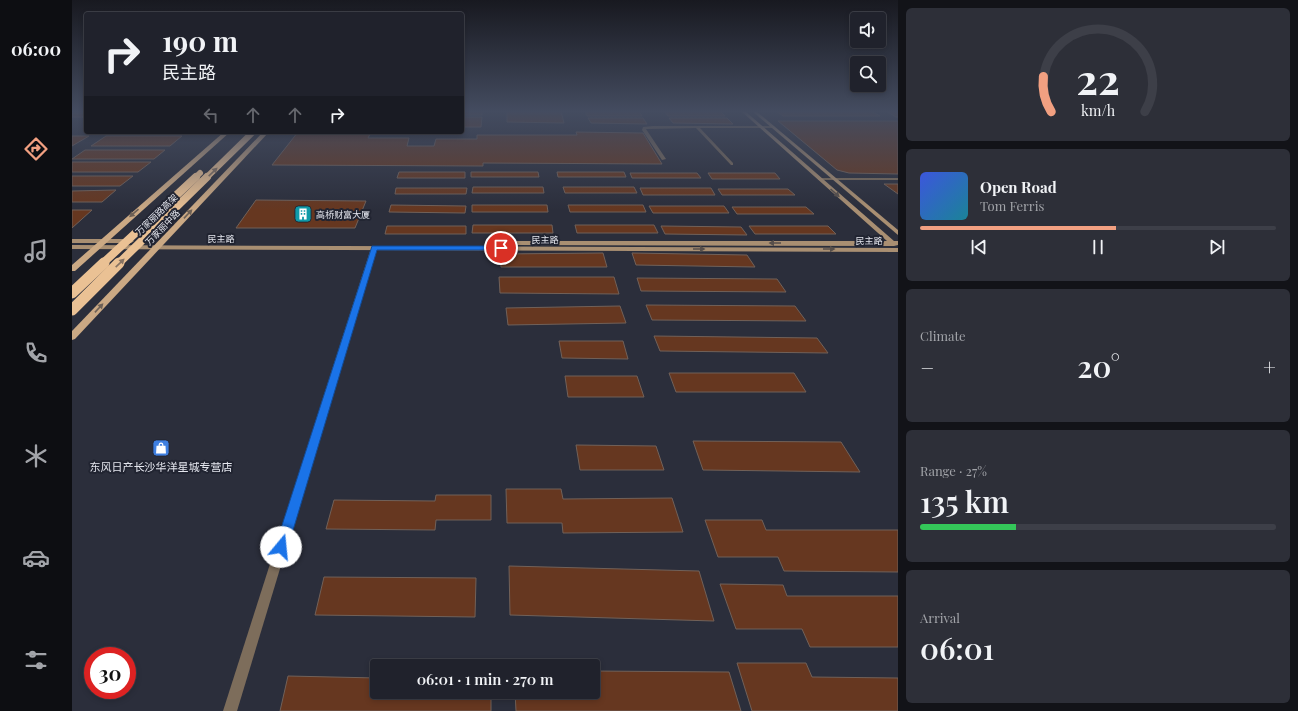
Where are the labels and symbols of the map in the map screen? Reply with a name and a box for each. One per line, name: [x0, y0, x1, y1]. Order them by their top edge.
one-way arrow: [208, 167, 218, 177]
one-way arrow: [830, 188, 840, 197]
street label: 万家丽路高架: [132, 191, 180, 237]
building icon: 高桥财富大厦: [293, 204, 313, 224]
street label: 万家丽中路: [142, 207, 182, 247]
place label: 高桥财富大厦: [316, 208, 370, 220]
one-way arrow: [129, 209, 140, 218]
one-way arrow: [183, 209, 193, 219]
pin: [484, 231, 518, 265]
street label: 民主路: [207, 232, 235, 244]
street label: 民主路: [531, 233, 559, 245]
street label: 民主路: [855, 234, 883, 246]
one-way arrow: [768, 240, 781, 246]
one-way arrow: [693, 246, 706, 252]
one-way arrow: [823, 246, 836, 252]
one-way arrow: [115, 258, 125, 268]
one-way arrow: [94, 304, 103, 313]
shop icon: 东风日产长沙华洋星城专营店: [151, 438, 171, 458]
place label: 东风日产长沙华洋星城专营店: [90, 459, 233, 474]
position arrow: [260, 526, 302, 568]
speed limit sign: 30: [84, 647, 136, 699]

